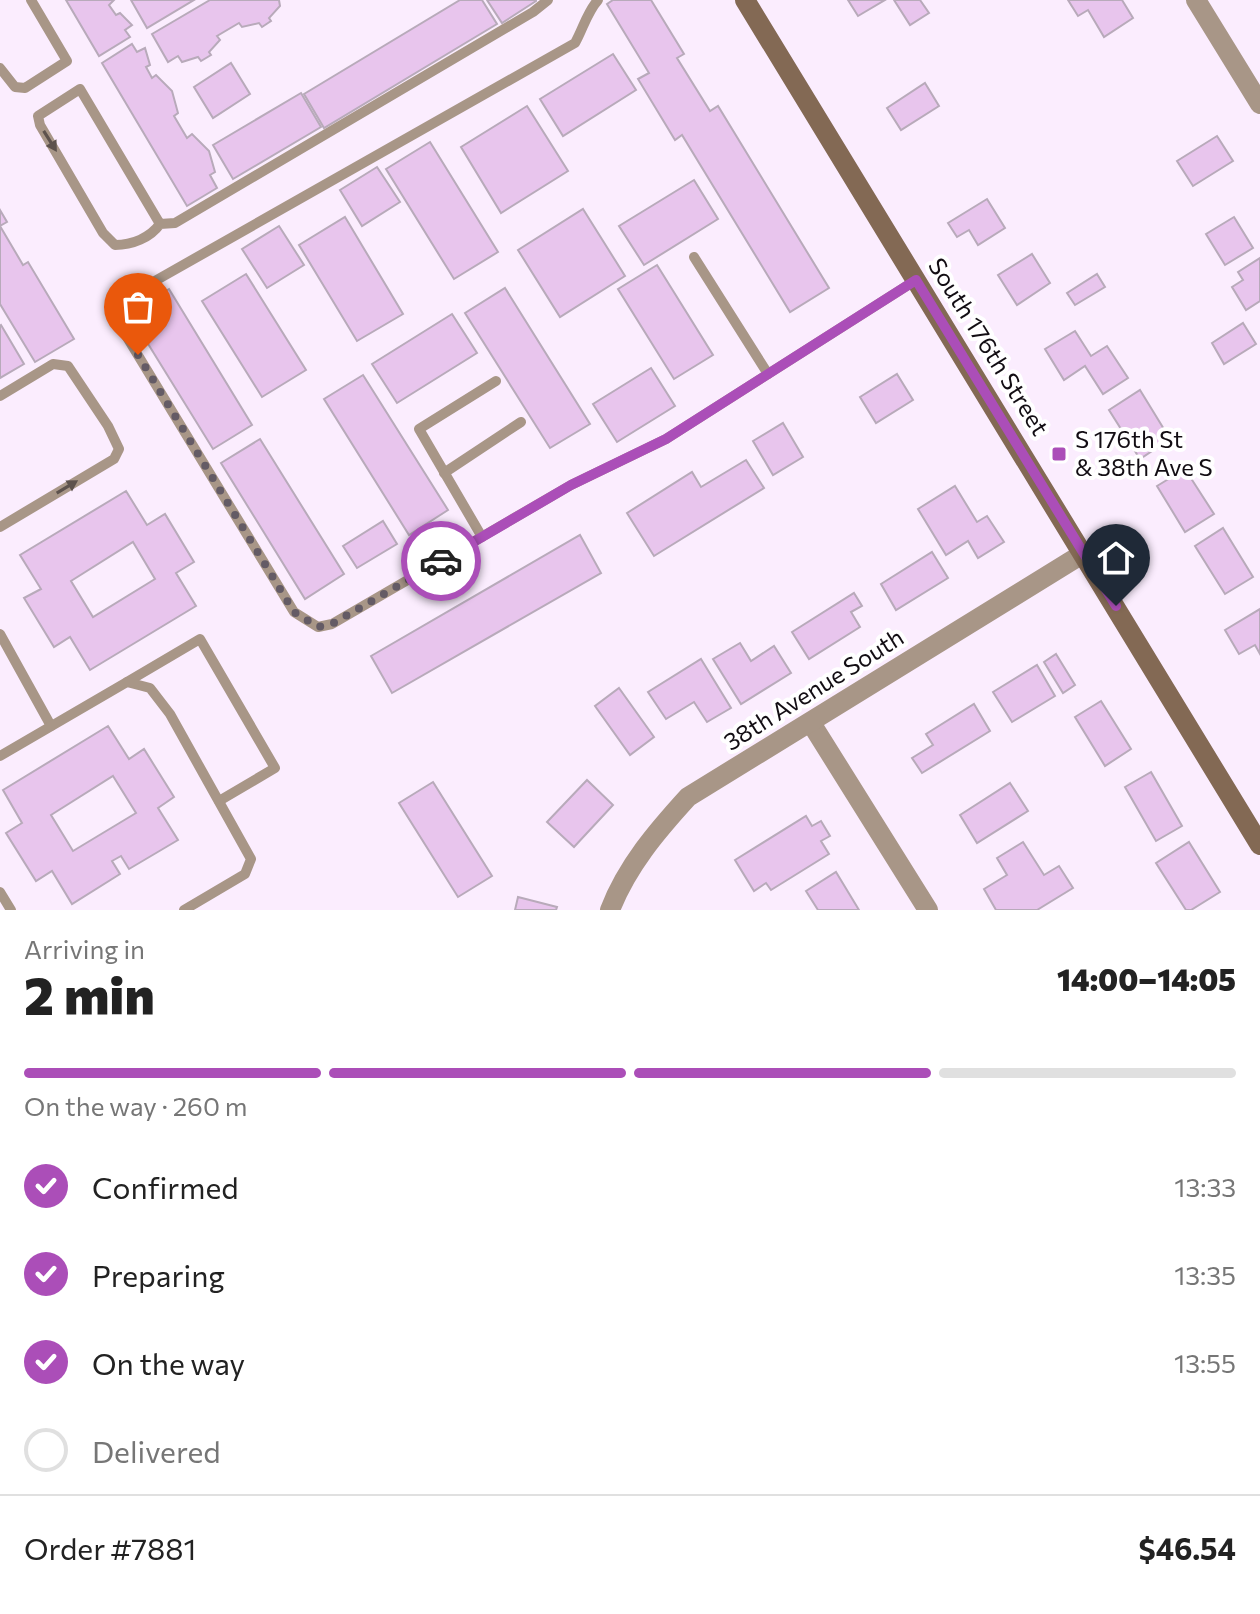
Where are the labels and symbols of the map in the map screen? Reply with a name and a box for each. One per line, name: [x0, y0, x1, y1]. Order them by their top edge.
one-way arrow: [43, 130, 57, 152]
street label: South 176th Street: [923, 252, 1056, 440]
pin: [104, 273, 172, 355]
place label: S 176th St & 38th Ave S: [1075, 424, 1213, 481]
marker: S 176th St & 38th Ave S: [1050, 445, 1068, 463]
one-way arrow: [56, 480, 78, 494]
courier: [401, 521, 481, 601]
pin: [1082, 524, 1150, 606]
street label: 38th Avenue South: [718, 622, 908, 756]

